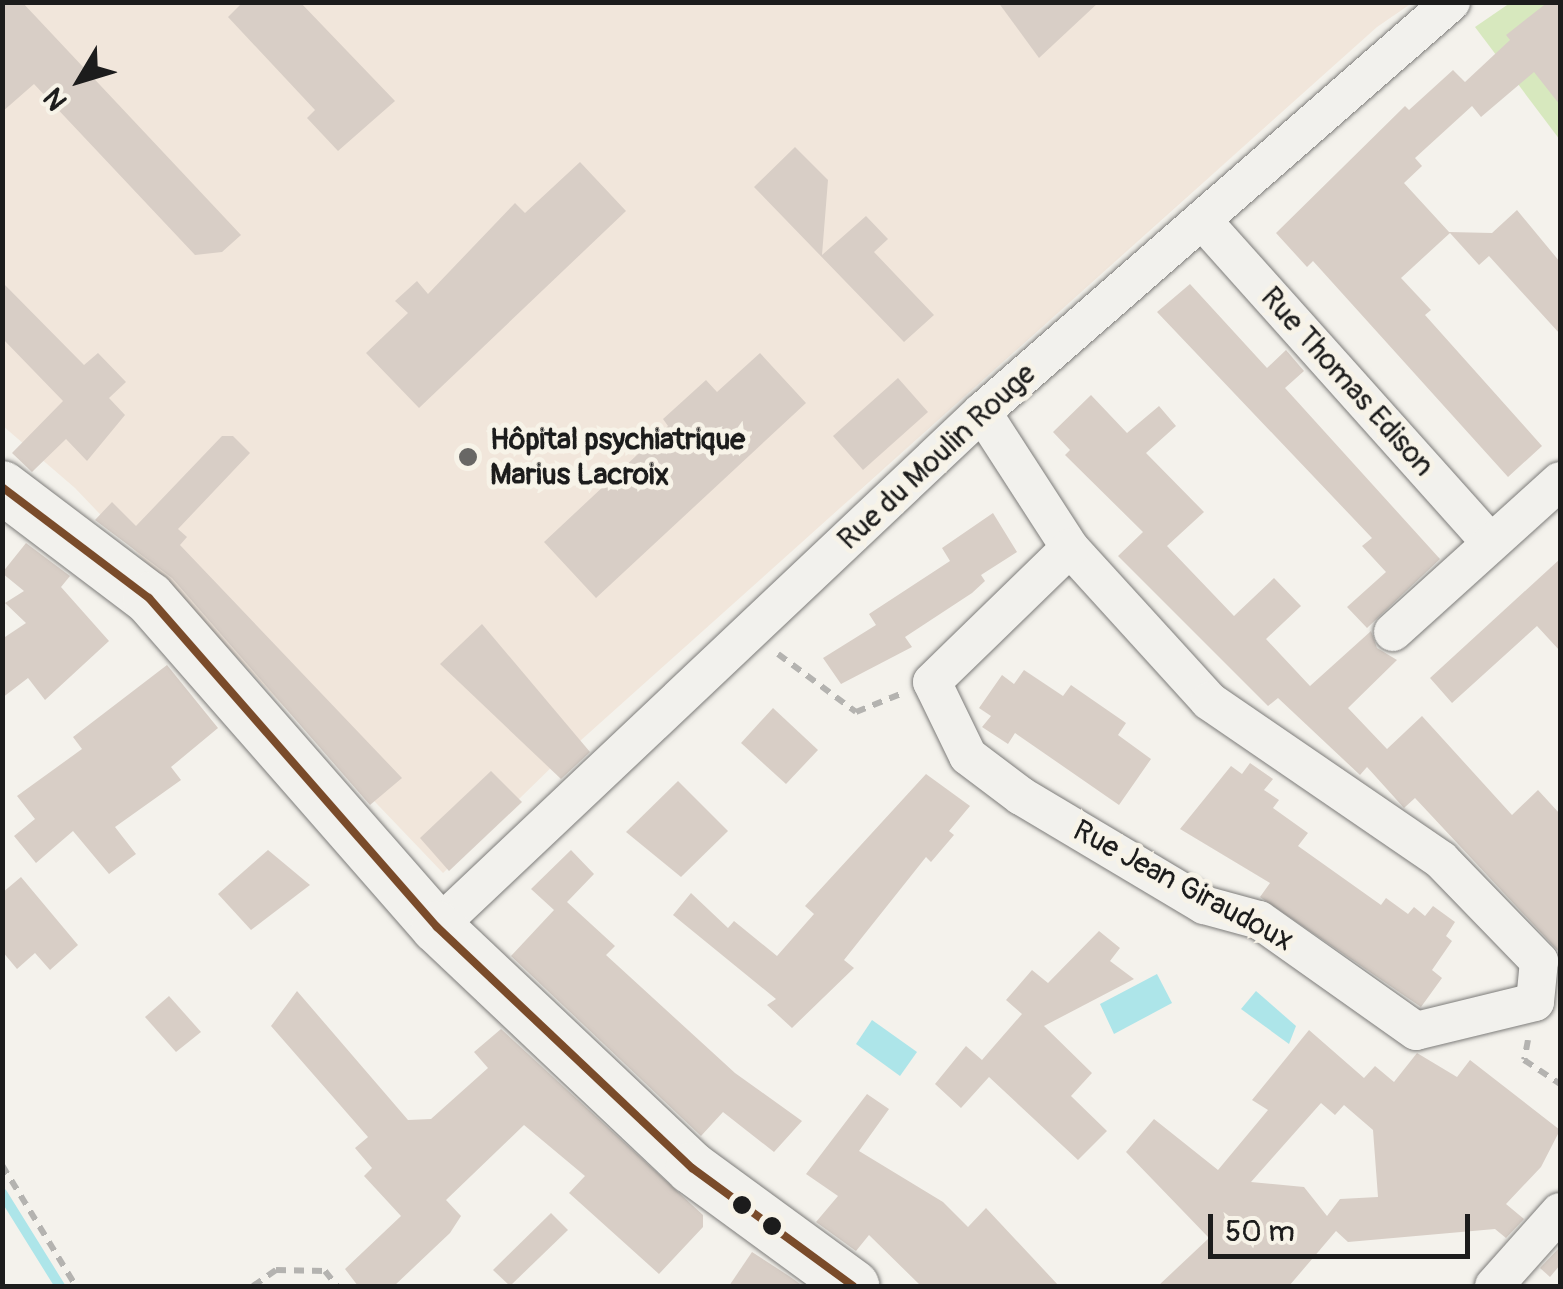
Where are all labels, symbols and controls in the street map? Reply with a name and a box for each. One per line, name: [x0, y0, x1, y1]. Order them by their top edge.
north arrow: [30, 30, 130, 130]
text: N: [36, 81, 76, 117]
street label: Rue Thomas Edison: [1253, 280, 1441, 484]
street label: Rue du Moulin Rouge: [831, 356, 1043, 558]
place label: Hôpital psychiatrique Marius Lacroix: [490, 422, 745, 492]
marker: Hôpital psychiatrique Marius Lacroix: [455, 444, 481, 470]
street label: Rue Jean Giraudoux: [1067, 813, 1299, 959]
scale bar: [1213, 1194, 1476, 1256]
unlabelled marker: [732, 1195, 752, 1215]
text: 50 m: [1225, 1213, 1295, 1250]
unlabelled marker: [762, 1216, 782, 1236]

